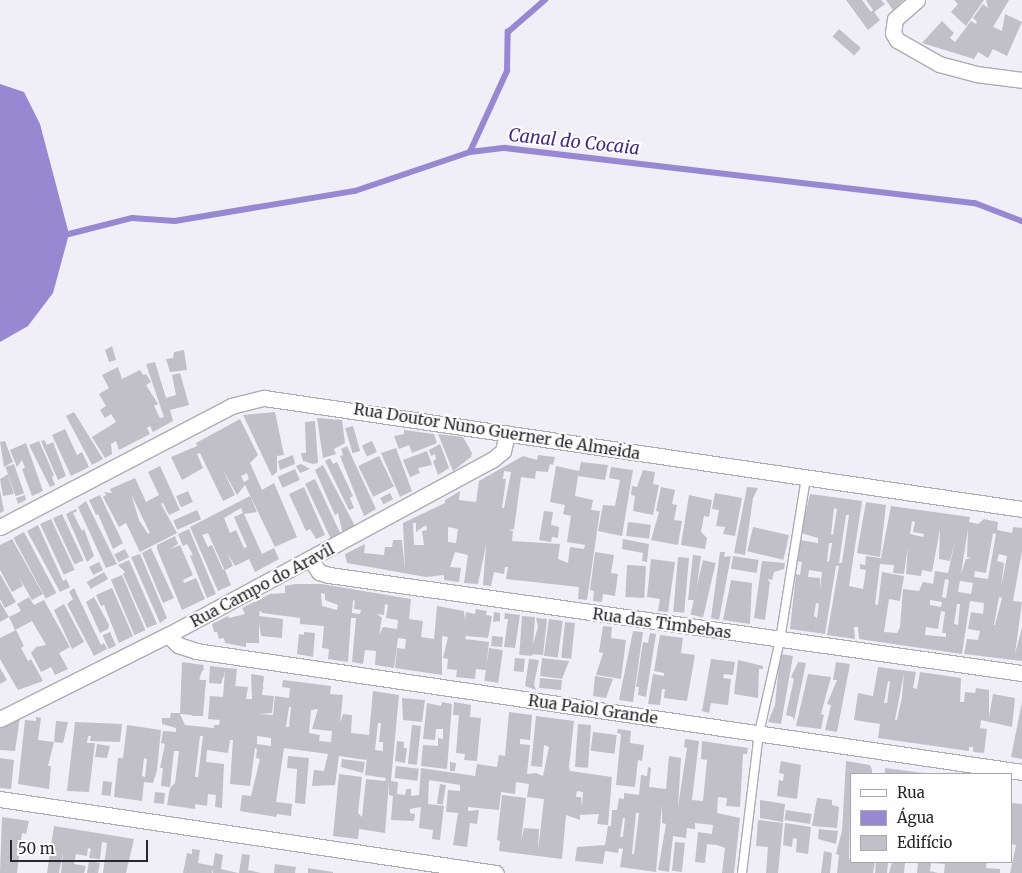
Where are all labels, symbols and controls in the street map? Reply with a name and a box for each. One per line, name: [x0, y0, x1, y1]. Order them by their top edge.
water label: Canal do Cocaia: [507, 124, 641, 160]
street label: Rua Doutor Nuno Guerner de Almeida: [352, 399, 642, 463]
street label: Rua Campo do Aravil: [187, 539, 337, 631]
street label: Rua das Timbebas: [591, 604, 733, 642]
street label: Rua Paiol Grande: [527, 690, 659, 728]
legend: [850, 773, 1012, 863]
text: Rua: [897, 783, 925, 802]
text: Água: [897, 808, 934, 827]
scale bar: [12, 830, 150, 862]
text: Edifício: [897, 833, 952, 852]
text: 50 m: [18, 839, 55, 858]

